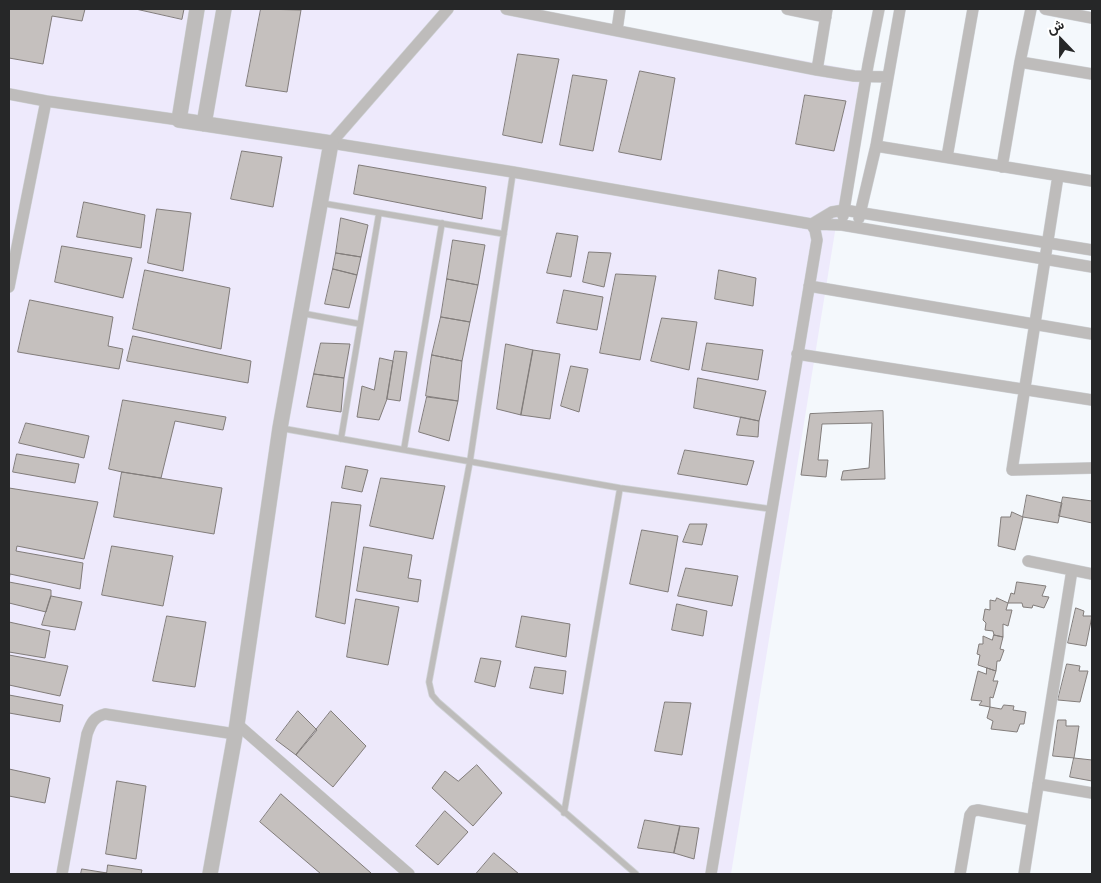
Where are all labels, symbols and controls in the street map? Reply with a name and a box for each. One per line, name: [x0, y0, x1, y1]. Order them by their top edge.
north arrow: [1036, 15, 1086, 65]
text: ش: [1045, 16, 1066, 37]

